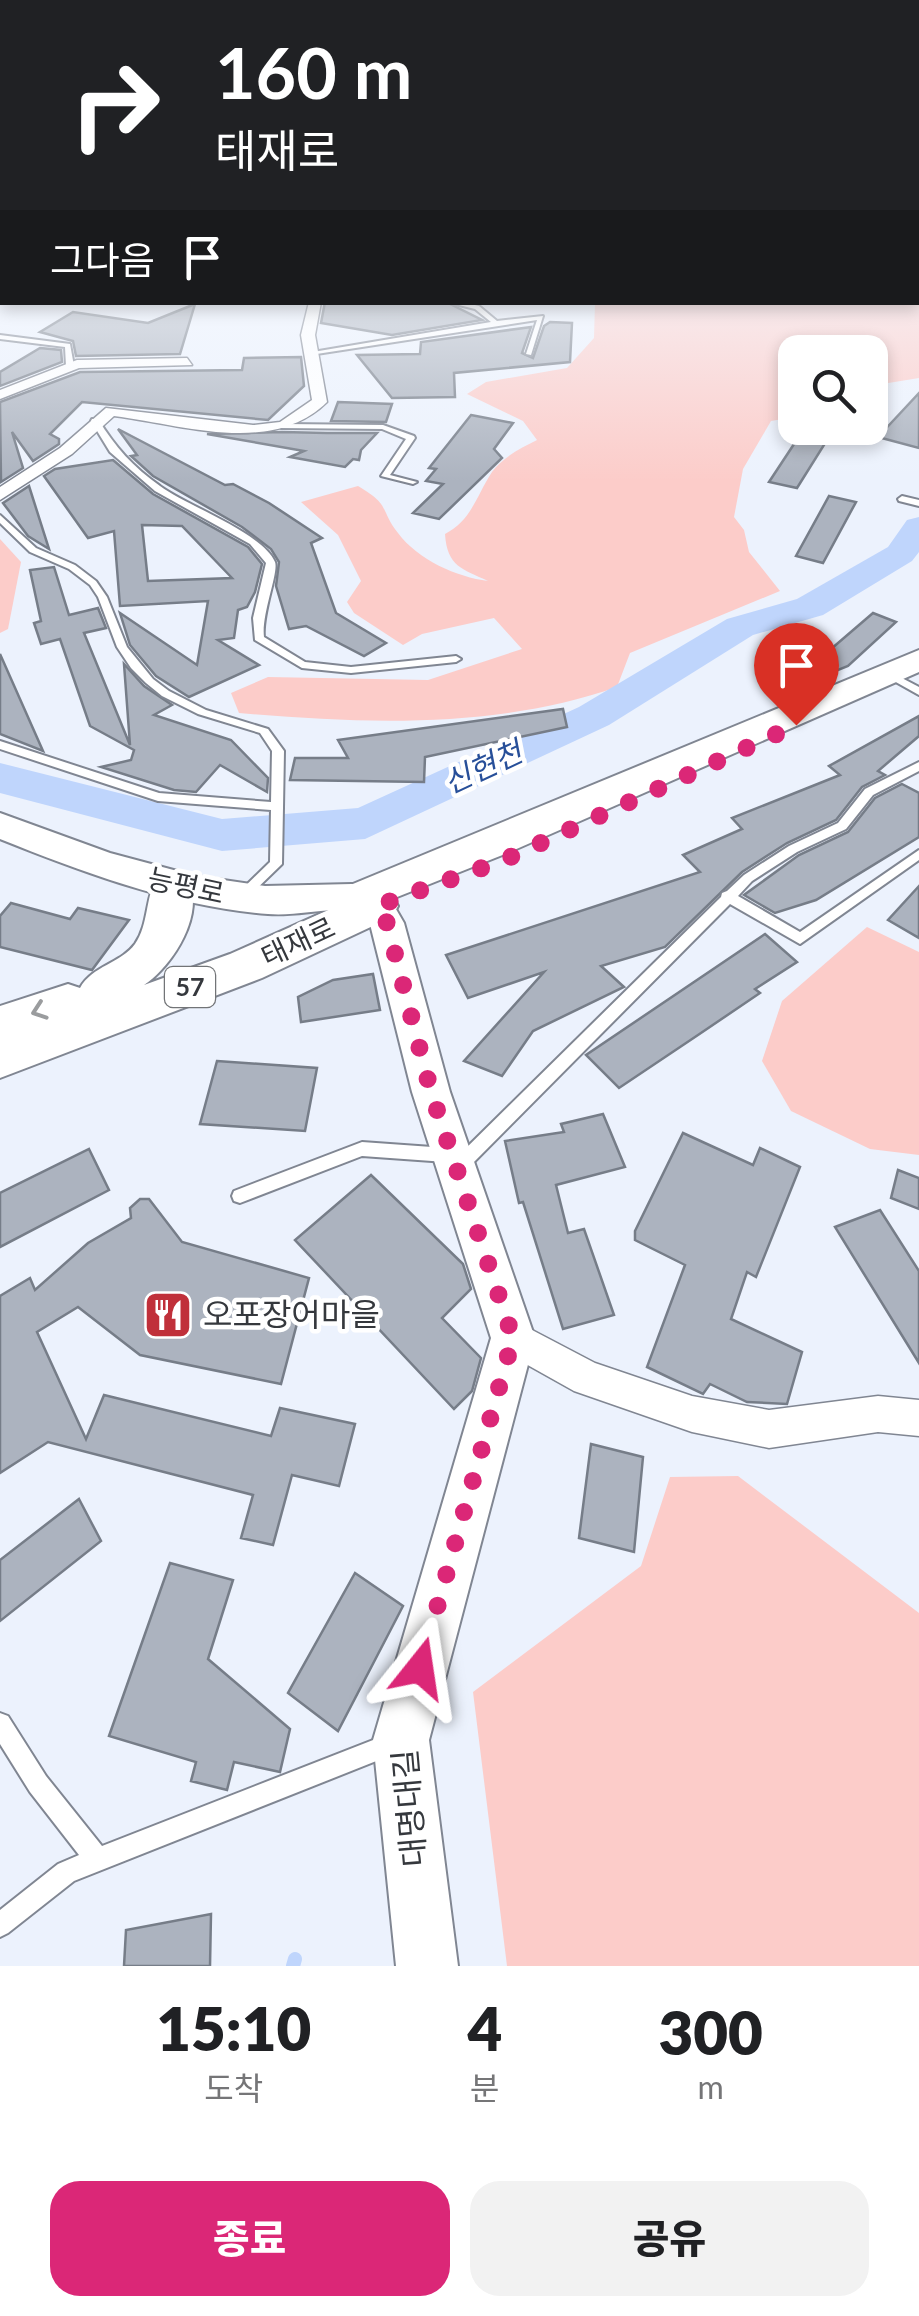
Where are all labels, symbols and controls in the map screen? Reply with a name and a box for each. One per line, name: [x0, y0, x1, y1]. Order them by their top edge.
text: 160 m: [215, 30, 412, 114]
icon: right: [50, 40, 180, 170]
text: 태재로: [215, 123, 339, 177]
icon: arrive: [175, 230, 230, 285]
text: 그다음: [50, 236, 155, 282]
map controls: [778, 335, 888, 445]
button: search: [778, 335, 888, 445]
pin: [754, 623, 839, 726]
icon: arrive: [769, 638, 824, 693]
water label: 신현천: [437, 731, 530, 800]
street label: 능평로: [145, 860, 228, 910]
street label: 태재로: [255, 909, 340, 973]
road number: 57: [165, 967, 215, 1007]
one-way arrow: [32, 1000, 49, 1020]
restaurant icon: 오포장어마을: [142, 1289, 194, 1341]
place label: 오포장어마을: [203, 1294, 380, 1333]
position arrow: [368, 1616, 472, 1720]
street label: 대명대길: [384, 1748, 433, 1868]
text: 15:10: [156, 1992, 311, 2064]
text: 4: [467, 1992, 502, 2064]
text: 300: [658, 1996, 763, 2068]
text: m: [697, 2067, 724, 2106]
text: 도착: [204, 2068, 263, 2107]
text: 분: [470, 2068, 500, 2107]
button: 종료: [50, 2181, 450, 2296]
button: 공유: [470, 2181, 869, 2296]

